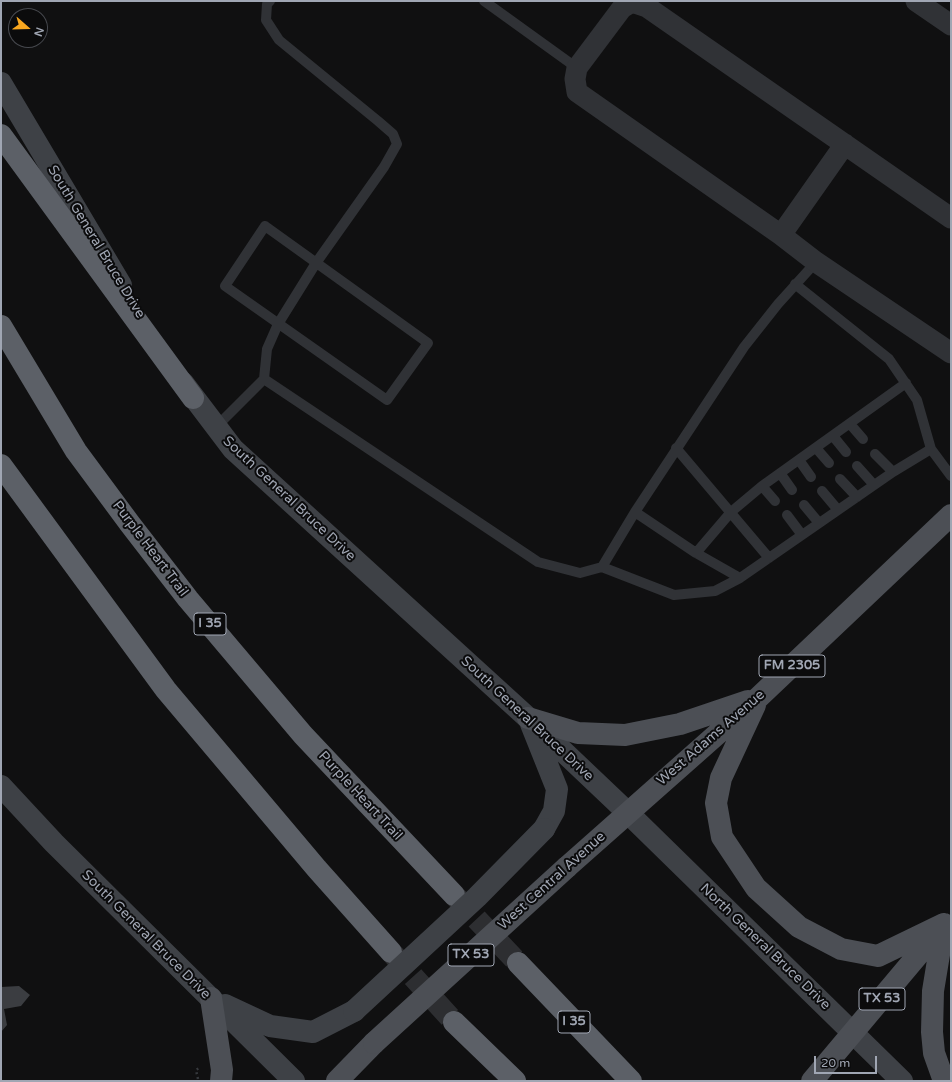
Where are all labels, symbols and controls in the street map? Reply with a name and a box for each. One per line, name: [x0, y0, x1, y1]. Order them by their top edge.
north arrow: [8, 8, 48, 48]
text: N: [31, 26, 46, 38]
street label: South General Bruce Drive: [44, 162, 148, 322]
street label: South General Bruce Drive: [219, 433, 359, 565]
street label: Purple Heart Trail: [109, 498, 191, 600]
road number: I 35: [194, 613, 226, 635]
street label: South General Bruce Drive: [457, 653, 597, 785]
road number: FM 2305: [759, 655, 825, 677]
street label: West Adams Avenue: [654, 687, 768, 789]
street label: Purple Heart Trail: [314, 748, 406, 844]
street label: West Central Avenue: [495, 828, 609, 934]
street label: South General Bruce Drive: [78, 867, 214, 1003]
street label: North General Bruce Drive: [696, 880, 834, 1014]
road number: TX 53: [448, 944, 494, 966]
road number: TX 53: [859, 988, 905, 1010]
road number: I 35: [558, 1011, 590, 1033]
scale bar: [816, 1048, 879, 1074]
text: 20 m: [821, 1056, 850, 1070]

